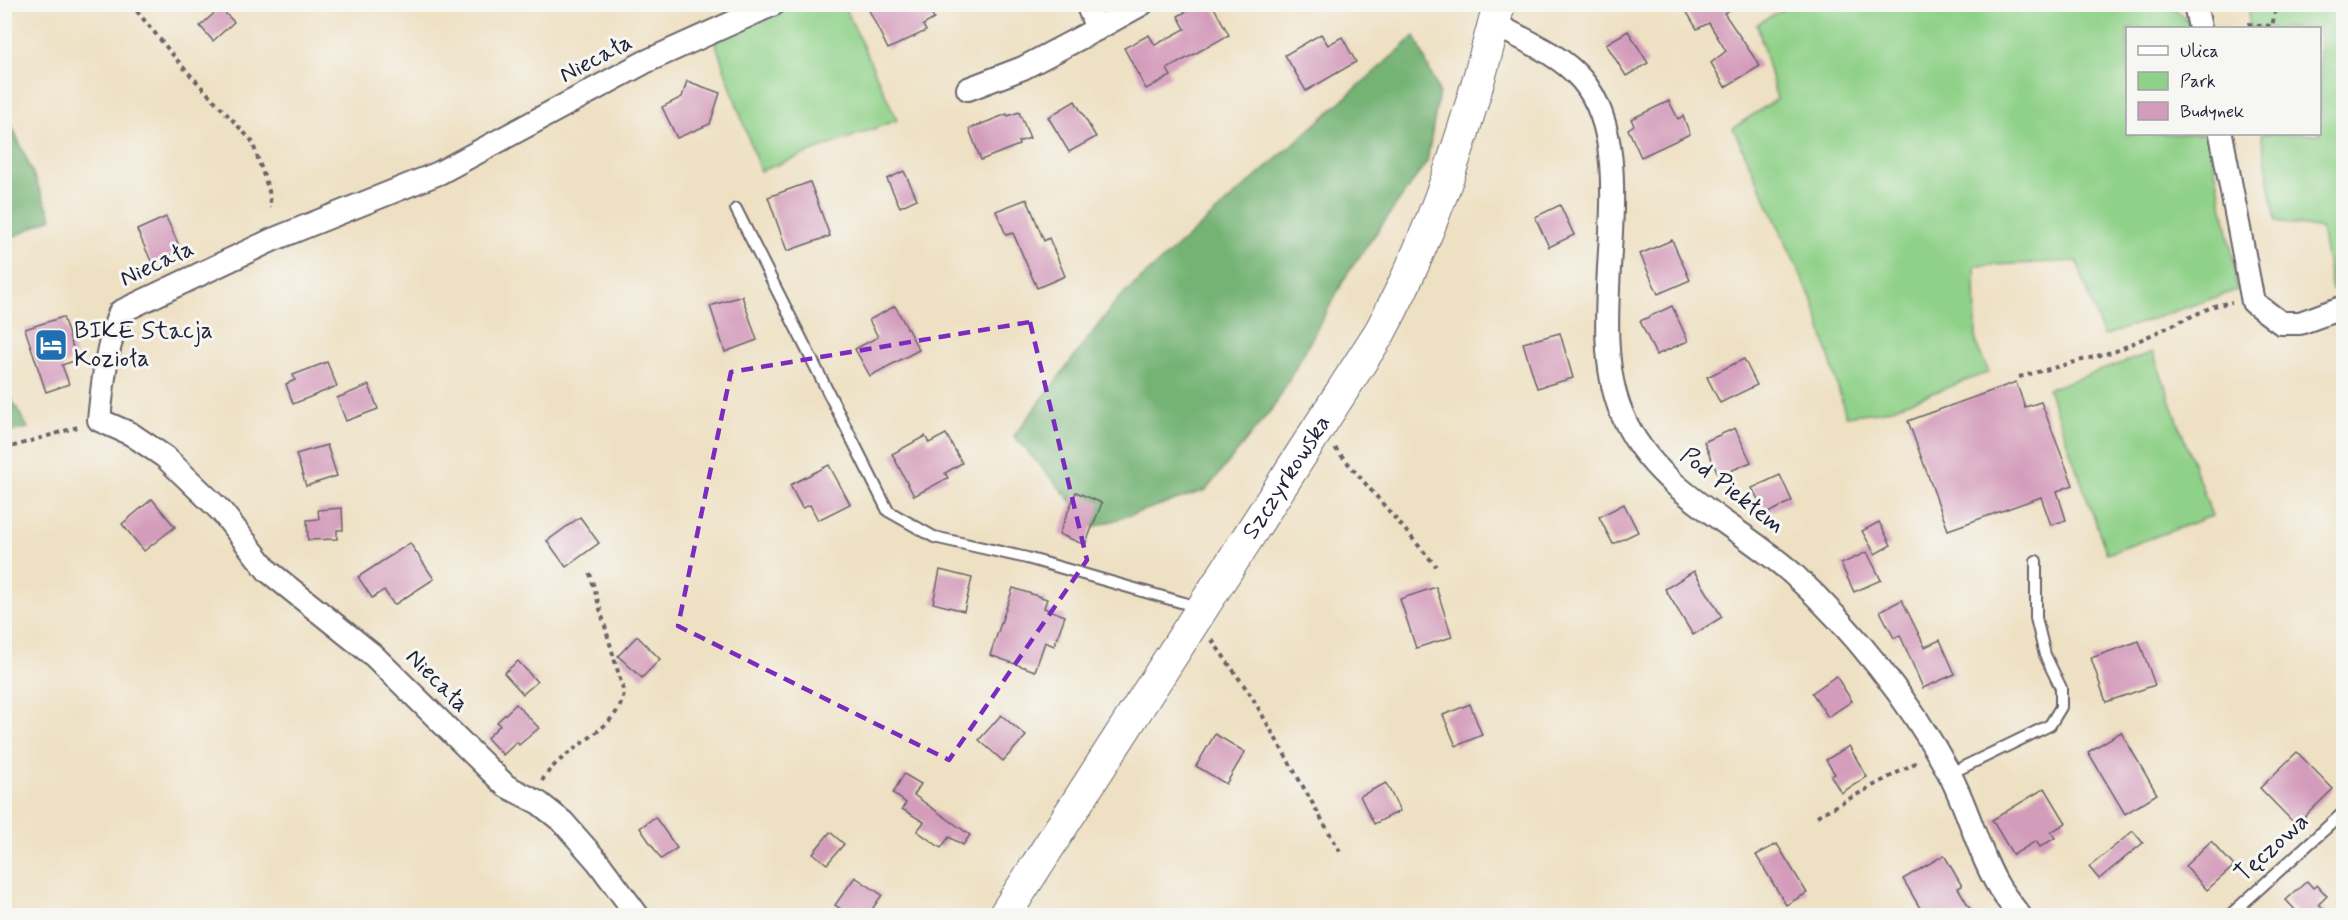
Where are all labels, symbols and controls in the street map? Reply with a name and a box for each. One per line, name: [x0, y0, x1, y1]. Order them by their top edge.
street label: Niecała: [554, 27, 638, 91]
legend: [2126, 27, 2321, 135]
text: Ulica: [2180, 40, 2219, 64]
text: Park: [2180, 70, 2216, 94]
text: Budynek: [2180, 100, 2244, 124]
street label: Niecała: [115, 233, 199, 295]
place label: BIKE Stacja Kozioła: [74, 316, 213, 375]
hotel icon: BIKE Stacja Kozioła: [33, 327, 69, 363]
street label: Szczyrkowska: [1235, 409, 1338, 545]
street label: Pod Piekłem: [1674, 441, 1790, 541]
street label: Niecała: [398, 642, 476, 720]
street label: Tęczowa: [2228, 806, 2316, 890]

